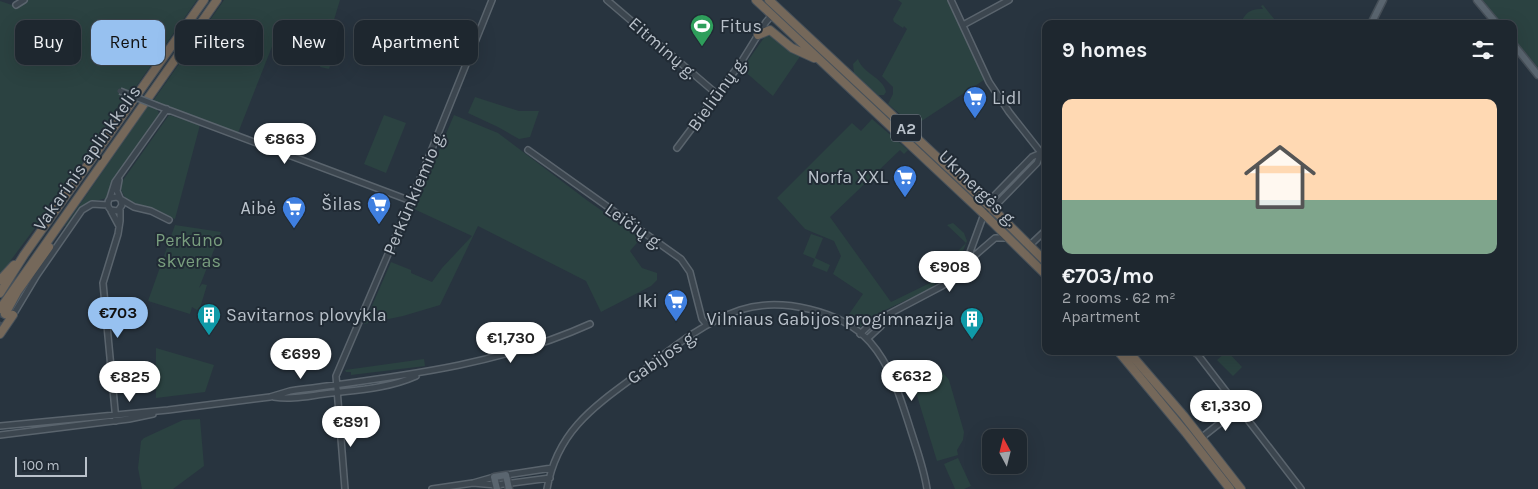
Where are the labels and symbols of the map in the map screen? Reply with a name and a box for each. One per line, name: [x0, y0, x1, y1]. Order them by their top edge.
street label: Eitminų g.: [624, 12, 702, 84]
sports icon: Fitus: [689, 13, 715, 47]
place label: Fitus: [720, 15, 762, 37]
street label: Bieliūnų g.: [683, 53, 751, 135]
street label: Vakarinis aplinkkelis: [29, 81, 145, 235]
supermarket icon: Lidl: [962, 85, 988, 119]
place label: Lidl: [992, 87, 1021, 109]
road number: A2: [891, 115, 921, 142]
pin: €863: [255, 122, 315, 165]
street label: Perkūnkiemio g.: [378, 128, 450, 258]
street label: Ukmergės g.: [934, 145, 1022, 231]
supermarket icon: Norfa XXL: [892, 164, 918, 198]
place label: Norfa XXL: [807, 166, 889, 188]
supermarket icon: Šilas: [366, 191, 392, 225]
place label: Šilas: [321, 193, 362, 215]
supermarket icon: Aibė: [281, 195, 307, 229]
place label: Aibė: [240, 197, 276, 219]
street label: Leičių g.: [601, 198, 667, 254]
park label: Perkūno skveras: [155, 229, 223, 272]
pin: €908: [920, 250, 980, 293]
supermarket icon: Iki: [663, 288, 689, 322]
place label: Iki: [637, 290, 658, 312]
pin: €703: [88, 296, 148, 339]
building icon: Savitarnos plovykla: [196, 302, 222, 336]
place label: Savitarnos plovykla: [226, 304, 387, 326]
building icon: Vilniaus Gabijos progimnazija: [959, 306, 985, 340]
place label: Vilniaus Gabijos progimnazija: [706, 308, 954, 330]
pin: €1,730: [470, 322, 552, 364]
street label: Gabijos g.: [623, 325, 701, 389]
pin: €699: [271, 338, 331, 380]
pin: €825: [100, 360, 160, 403]
pin: €632: [882, 360, 942, 402]
pin: €1,330: [1185, 390, 1267, 432]
pin: €891: [321, 406, 381, 448]
north arrow: [982, 429, 1028, 474]
scale bar: [15, 454, 88, 477]

